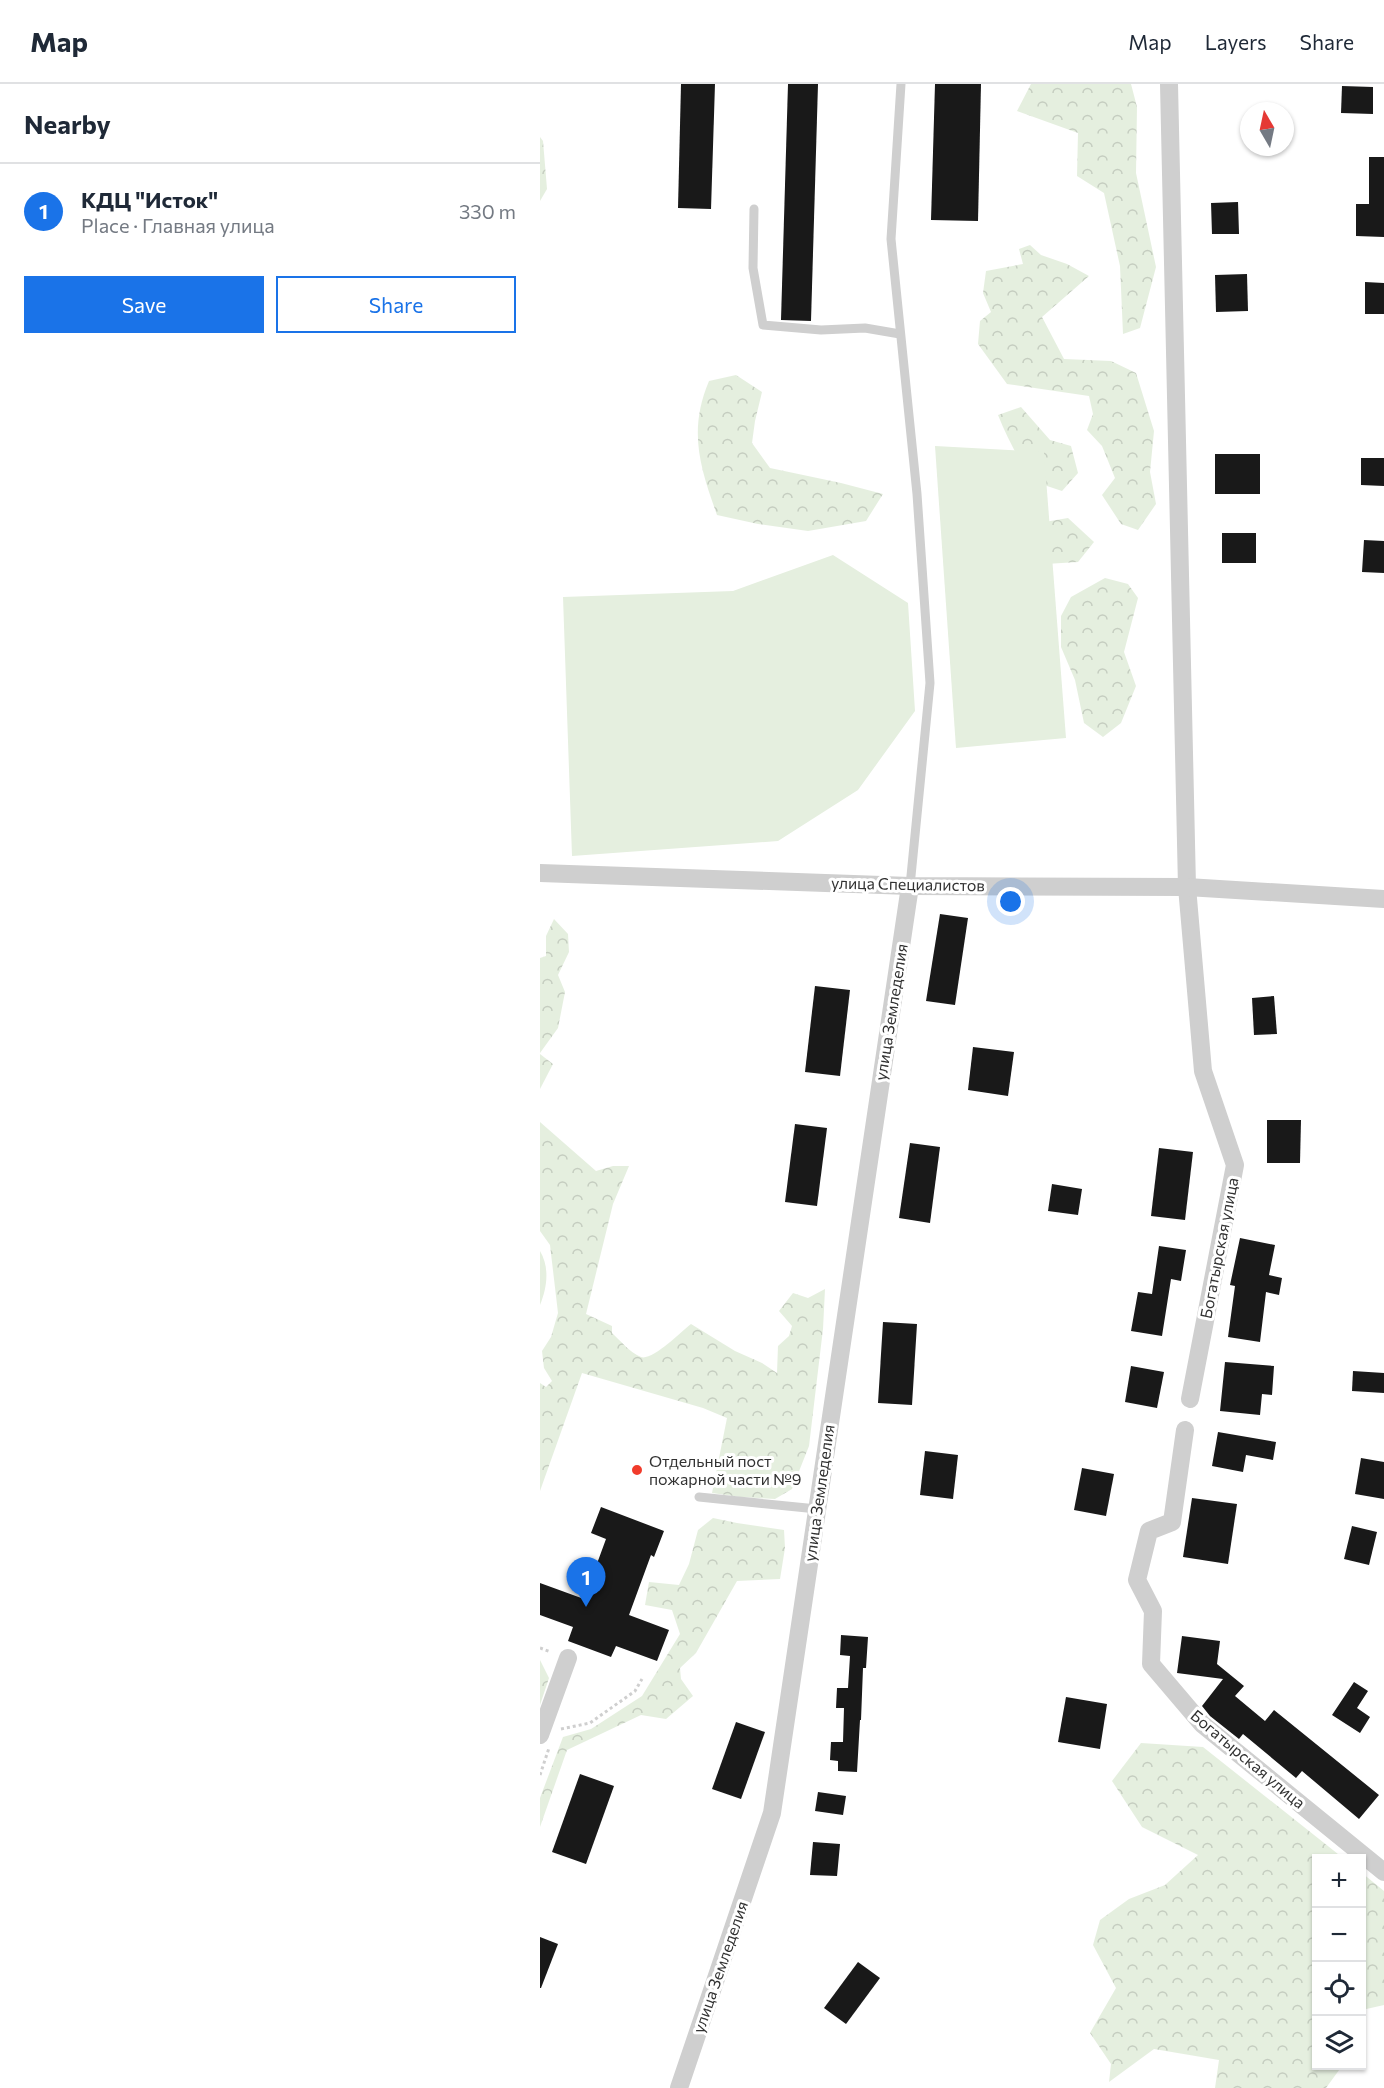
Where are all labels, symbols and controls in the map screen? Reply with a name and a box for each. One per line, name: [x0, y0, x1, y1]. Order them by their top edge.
text: Map: [30, 24, 88, 58]
text: Map: [1128, 29, 1172, 54]
text: Layers: [1205, 29, 1267, 54]
text: Share: [1300, 29, 1354, 54]
north arrow: [1240, 102, 1294, 156]
text: Nearby: [24, 108, 111, 139]
text: КДЦ "Исток": [81, 186, 218, 213]
text: 1: [39, 199, 48, 223]
text: 330 m: [459, 199, 516, 223]
text: Place · Главная улица: [81, 213, 275, 237]
button: Save: [24, 276, 264, 333]
button: Share: [276, 276, 516, 333]
street label: улица Специалистов: [831, 873, 985, 894]
your location: [996, 887, 1025, 916]
street label: улица Земледелия: [870, 942, 911, 1082]
street label: Богатырская улица: [1196, 1176, 1242, 1320]
street label: улица Земледелия: [799, 1423, 838, 1563]
place label: Отдельный пост пожарной части №9: [649, 1451, 802, 1488]
marker: Отдельный пост пожарной части №9: [630, 1463, 644, 1477]
pin: 1: [566, 1558, 606, 1607]
street label: Богатырская улица: [1187, 1705, 1309, 1812]
map controls: [1312, 1854, 1366, 2070]
button: +: [1312, 1854, 1366, 1908]
street label: улица Земледелия: [688, 1898, 751, 2035]
button: −: [1312, 1908, 1366, 1962]
button: locate: [1312, 1962, 1366, 2016]
button: layers: [1312, 2016, 1366, 2070]

